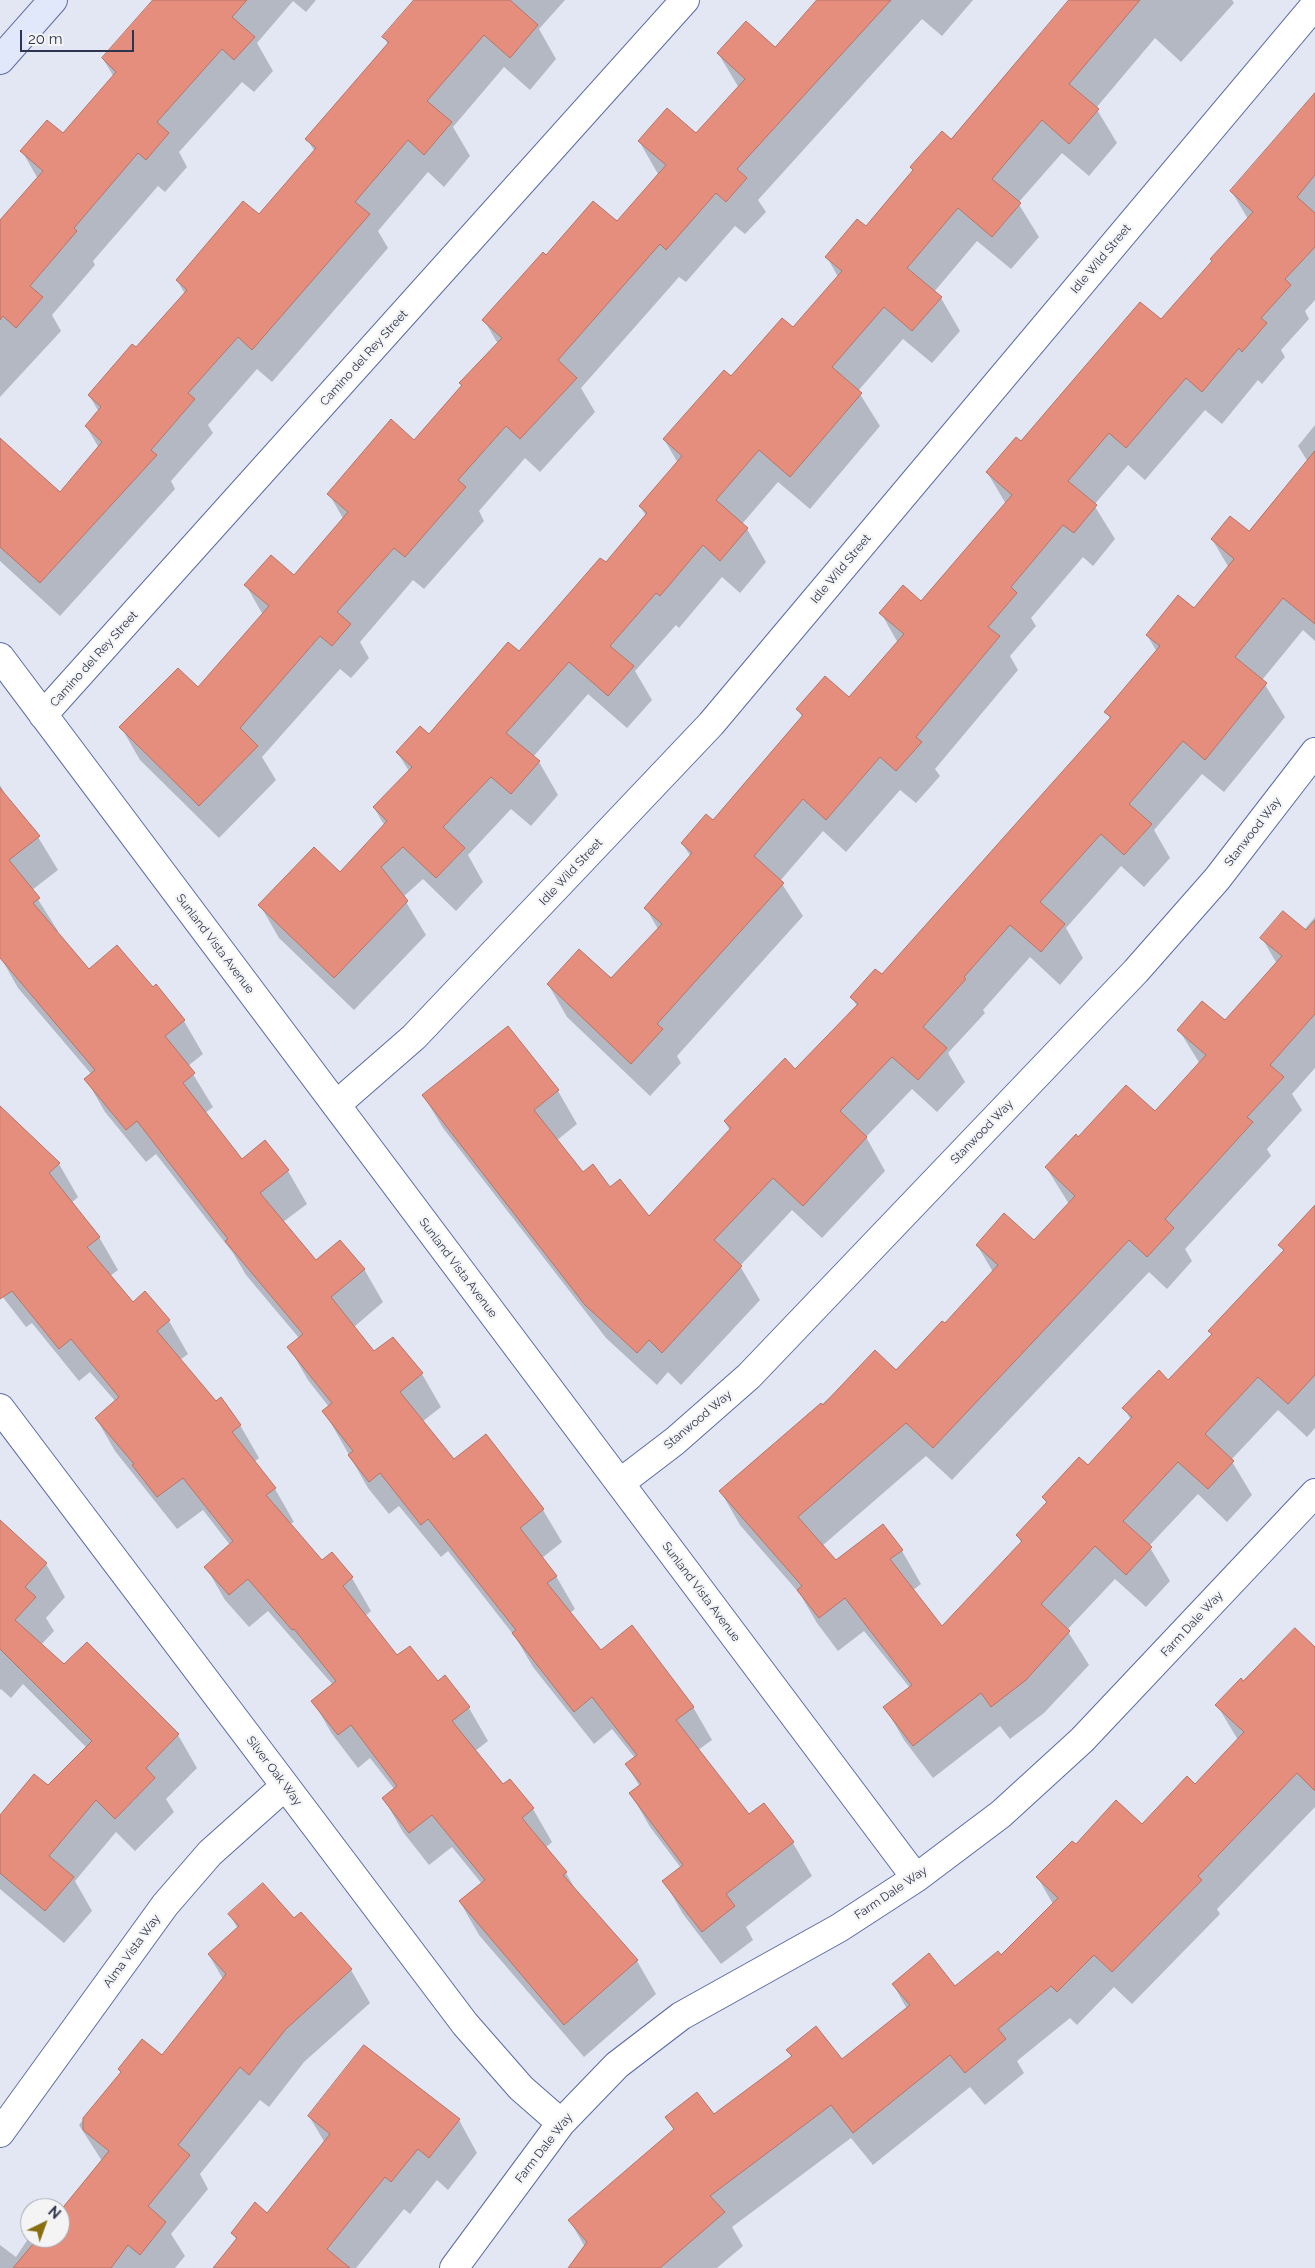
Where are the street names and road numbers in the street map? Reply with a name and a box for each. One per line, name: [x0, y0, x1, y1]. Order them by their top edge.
street label: Idle Wild Street: [1068, 221, 1134, 297]
street label: Camino del Rey Street: [317, 307, 411, 409]
street label: Idle Wild Street: [808, 531, 874, 607]
street label: Camino del Rey Street: [47, 608, 141, 710]
street label: Stanwood Way: [1222, 795, 1284, 869]
street label: Idle Wild Street: [536, 836, 606, 908]
street label: Sunland Vista Avenue: [173, 891, 257, 997]
street label: Stanwood Way: [948, 1097, 1016, 1167]
street label: Sunland Vista Avenue: [416, 1215, 500, 1321]
street label: Stanwood Way: [661, 1388, 735, 1452]
street label: Sunland Vista Avenue: [659, 1539, 743, 1645]
street label: Farm Dale Way: [1158, 1588, 1226, 1660]
street label: Silver Oak Way: [243, 1733, 305, 1809]
street label: Farm Dale Way: [852, 1863, 930, 1923]
street label: Alma Vista Way: [101, 1912, 163, 1990]
street label: Farm Dale Way: [512, 2110, 576, 2186]

